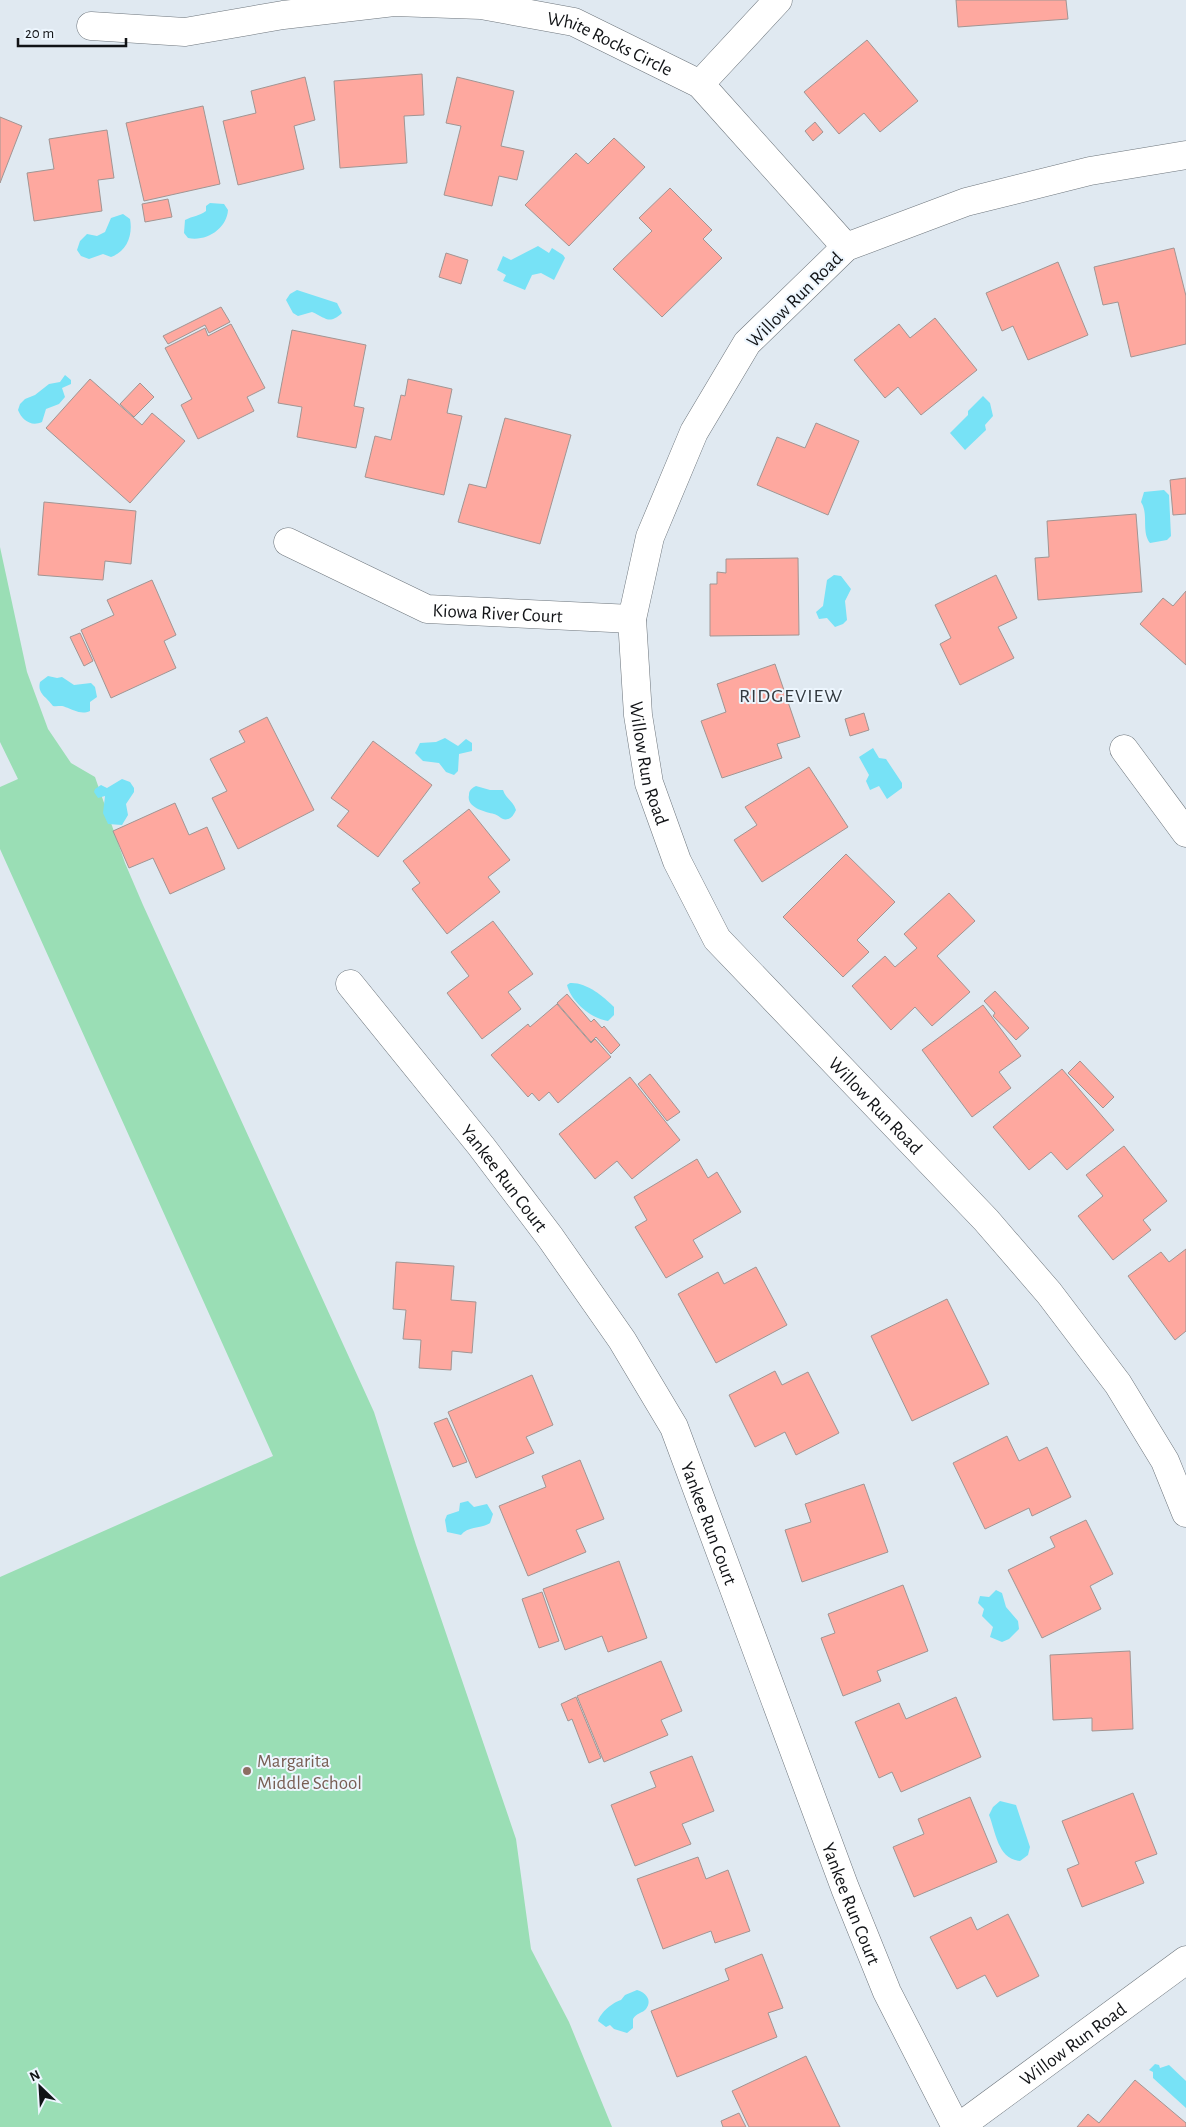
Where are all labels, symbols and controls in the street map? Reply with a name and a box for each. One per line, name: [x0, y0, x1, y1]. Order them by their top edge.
street label: White Rocks Circle: [546, 9, 675, 80]
scale bar: [18, 15, 125, 47]
text: 20 m: [25, 26, 54, 41]
street label: Willow Run Road: [744, 249, 847, 351]
street label: Kiowa River Court: [432, 601, 563, 627]
district label: RIDGEVIEW: [739, 686, 843, 706]
street label: Willow Run Road: [626, 701, 671, 828]
street label: Willow Run Road: [824, 1054, 926, 1158]
street label: Yankee Run Court: [457, 1121, 550, 1236]
street label: Yankee Run Court: [677, 1460, 740, 1588]
place label: Margarita Middle School: [257, 1752, 362, 1793]
marker: Margarita Middle School: [241, 1765, 253, 1777]
street label: Yankee Run Court: [818, 1840, 883, 1968]
street label: Willow Run Road: [1017, 1999, 1130, 2090]
north arrow: [15, 2062, 65, 2112]
text: N: [28, 2068, 42, 2085]

